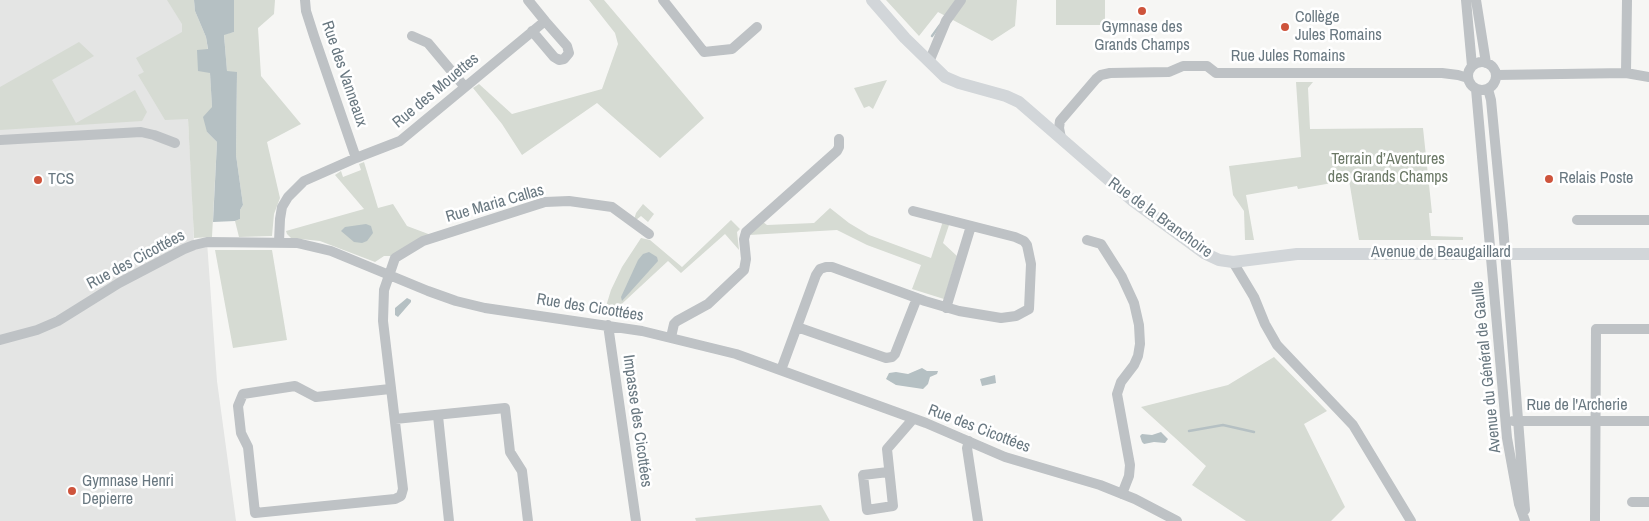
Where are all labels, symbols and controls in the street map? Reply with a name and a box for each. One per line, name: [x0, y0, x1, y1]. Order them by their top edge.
marker: Gymnase des Grands Champs: [1136, 5, 1148, 17]
place label: Collège Jules Romains: [1295, 8, 1382, 46]
place label: Gymnase des Grands Champs: [1094, 18, 1190, 56]
street label: Rue des Vanneaux: [317, 19, 371, 129]
marker: Collège Jules Romains: [1279, 21, 1291, 33]
street label: Rue Jules Romains: [1231, 47, 1345, 67]
street label: Rue des Mouettes: [389, 49, 483, 133]
park label: Terrain d’Aventures des Grands Champs: [1328, 150, 1448, 188]
place label: Relais Poste: [1559, 169, 1633, 189]
place label: TCS: [48, 170, 74, 190]
marker: Relais Poste: [1543, 173, 1555, 185]
marker: TCS: [32, 174, 44, 186]
street label: Rue de la Branchoire: [1104, 174, 1216, 262]
street label: Rue Maria Callas: [444, 181, 546, 227]
street label: Rue des Cicottées: [84, 226, 188, 294]
street label: Avenue de Beaugaillard: [1371, 243, 1511, 263]
street label: Avenue du Général de Gaulle: [1468, 280, 1506, 454]
street label: Rue des Cicottées: [535, 290, 645, 326]
street label: Impasse des Cicottées: [618, 354, 656, 488]
street label: Rue de l'Archerie: [1527, 396, 1627, 416]
street label: Rue des Cicottées: [925, 401, 1033, 457]
place label: Gymnase Henri Depierre: [82, 472, 174, 510]
marker: Gymnase Henri Depierre: [66, 485, 78, 497]

